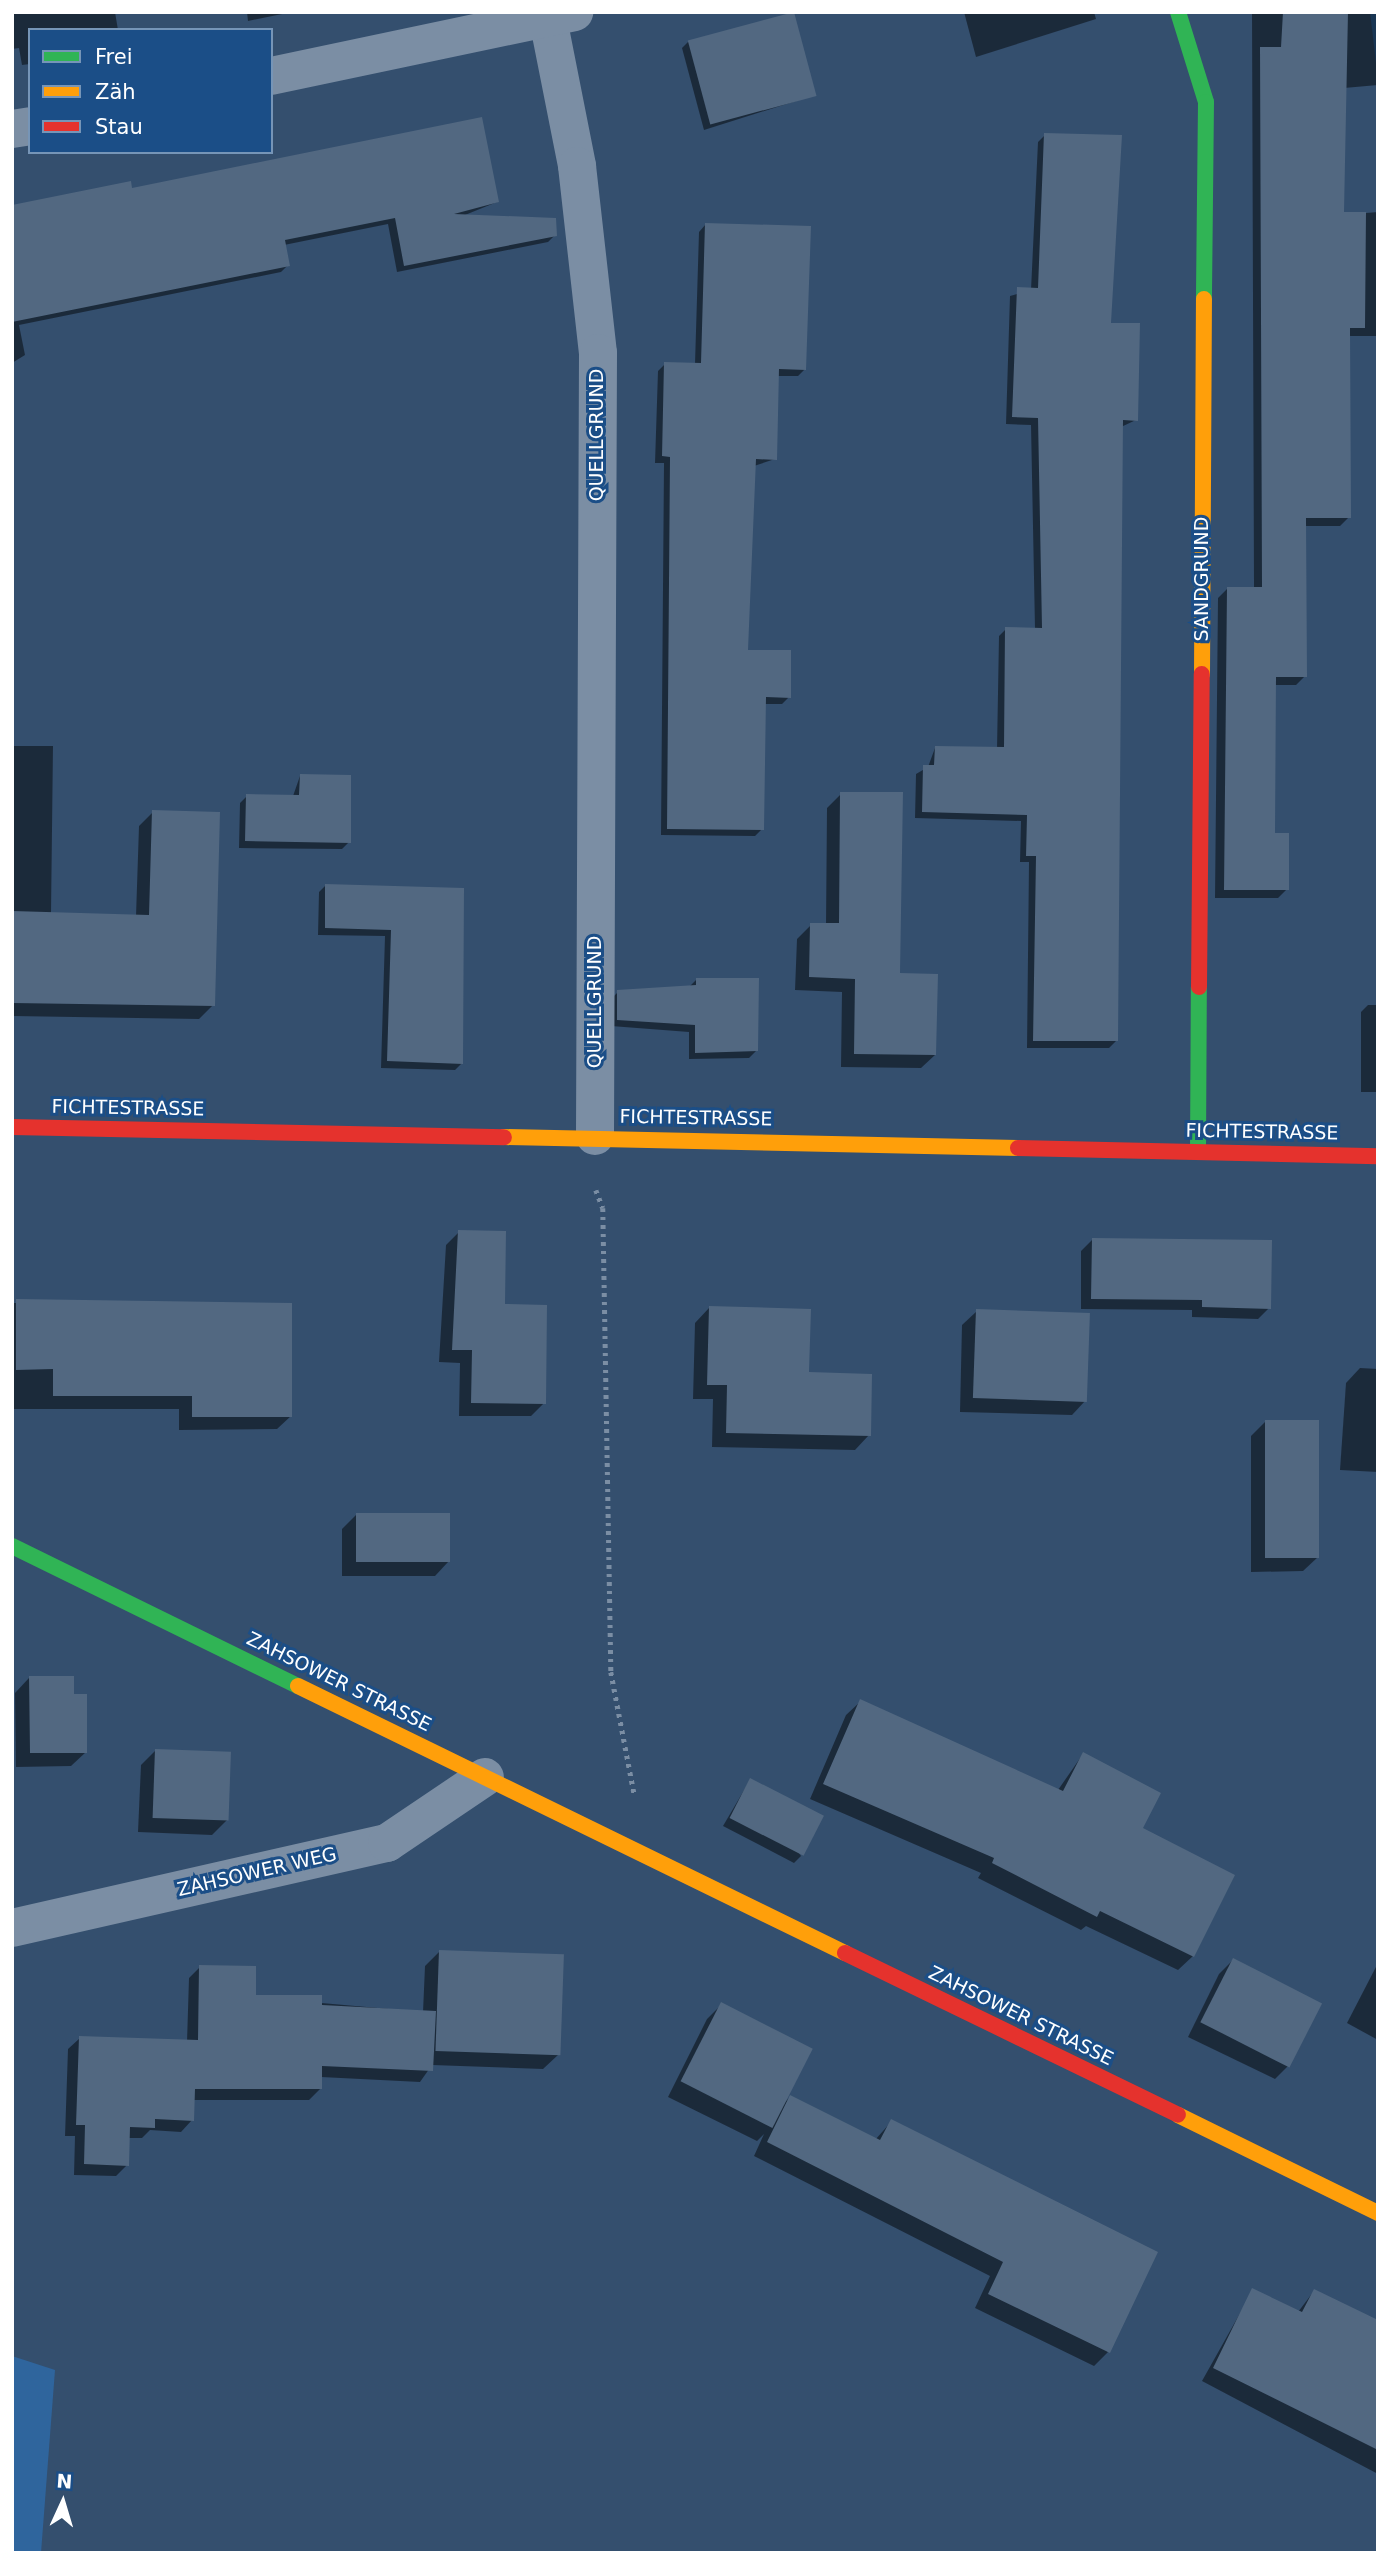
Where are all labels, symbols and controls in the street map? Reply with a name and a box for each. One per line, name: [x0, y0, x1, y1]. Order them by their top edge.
legend: [28, 28, 273, 154]
text: Frei: [95, 45, 132, 69]
text: Zäh: [95, 80, 136, 104]
text: Stau: [95, 115, 143, 139]
street label: QUELLGRUND: [586, 369, 608, 501]
street label: SANDGRUND: [1191, 517, 1213, 641]
street label: QUELLGRUND: [584, 936, 606, 1068]
street label: FICHTESTRASSE: [51, 1095, 205, 1121]
street label: FICHTESTRASSE: [619, 1105, 773, 1131]
street label: FICHTESTRASSE: [1185, 1119, 1339, 1145]
street label: ZAHSOWER STRASSE: [243, 1627, 435, 1737]
street label: ZAHSOWER WEG: [175, 1843, 339, 1901]
street label: ZAHSOWER STRASSE: [925, 1961, 1117, 2071]
north arrow: [28, 2467, 98, 2537]
text: N: [56, 2470, 73, 2493]

